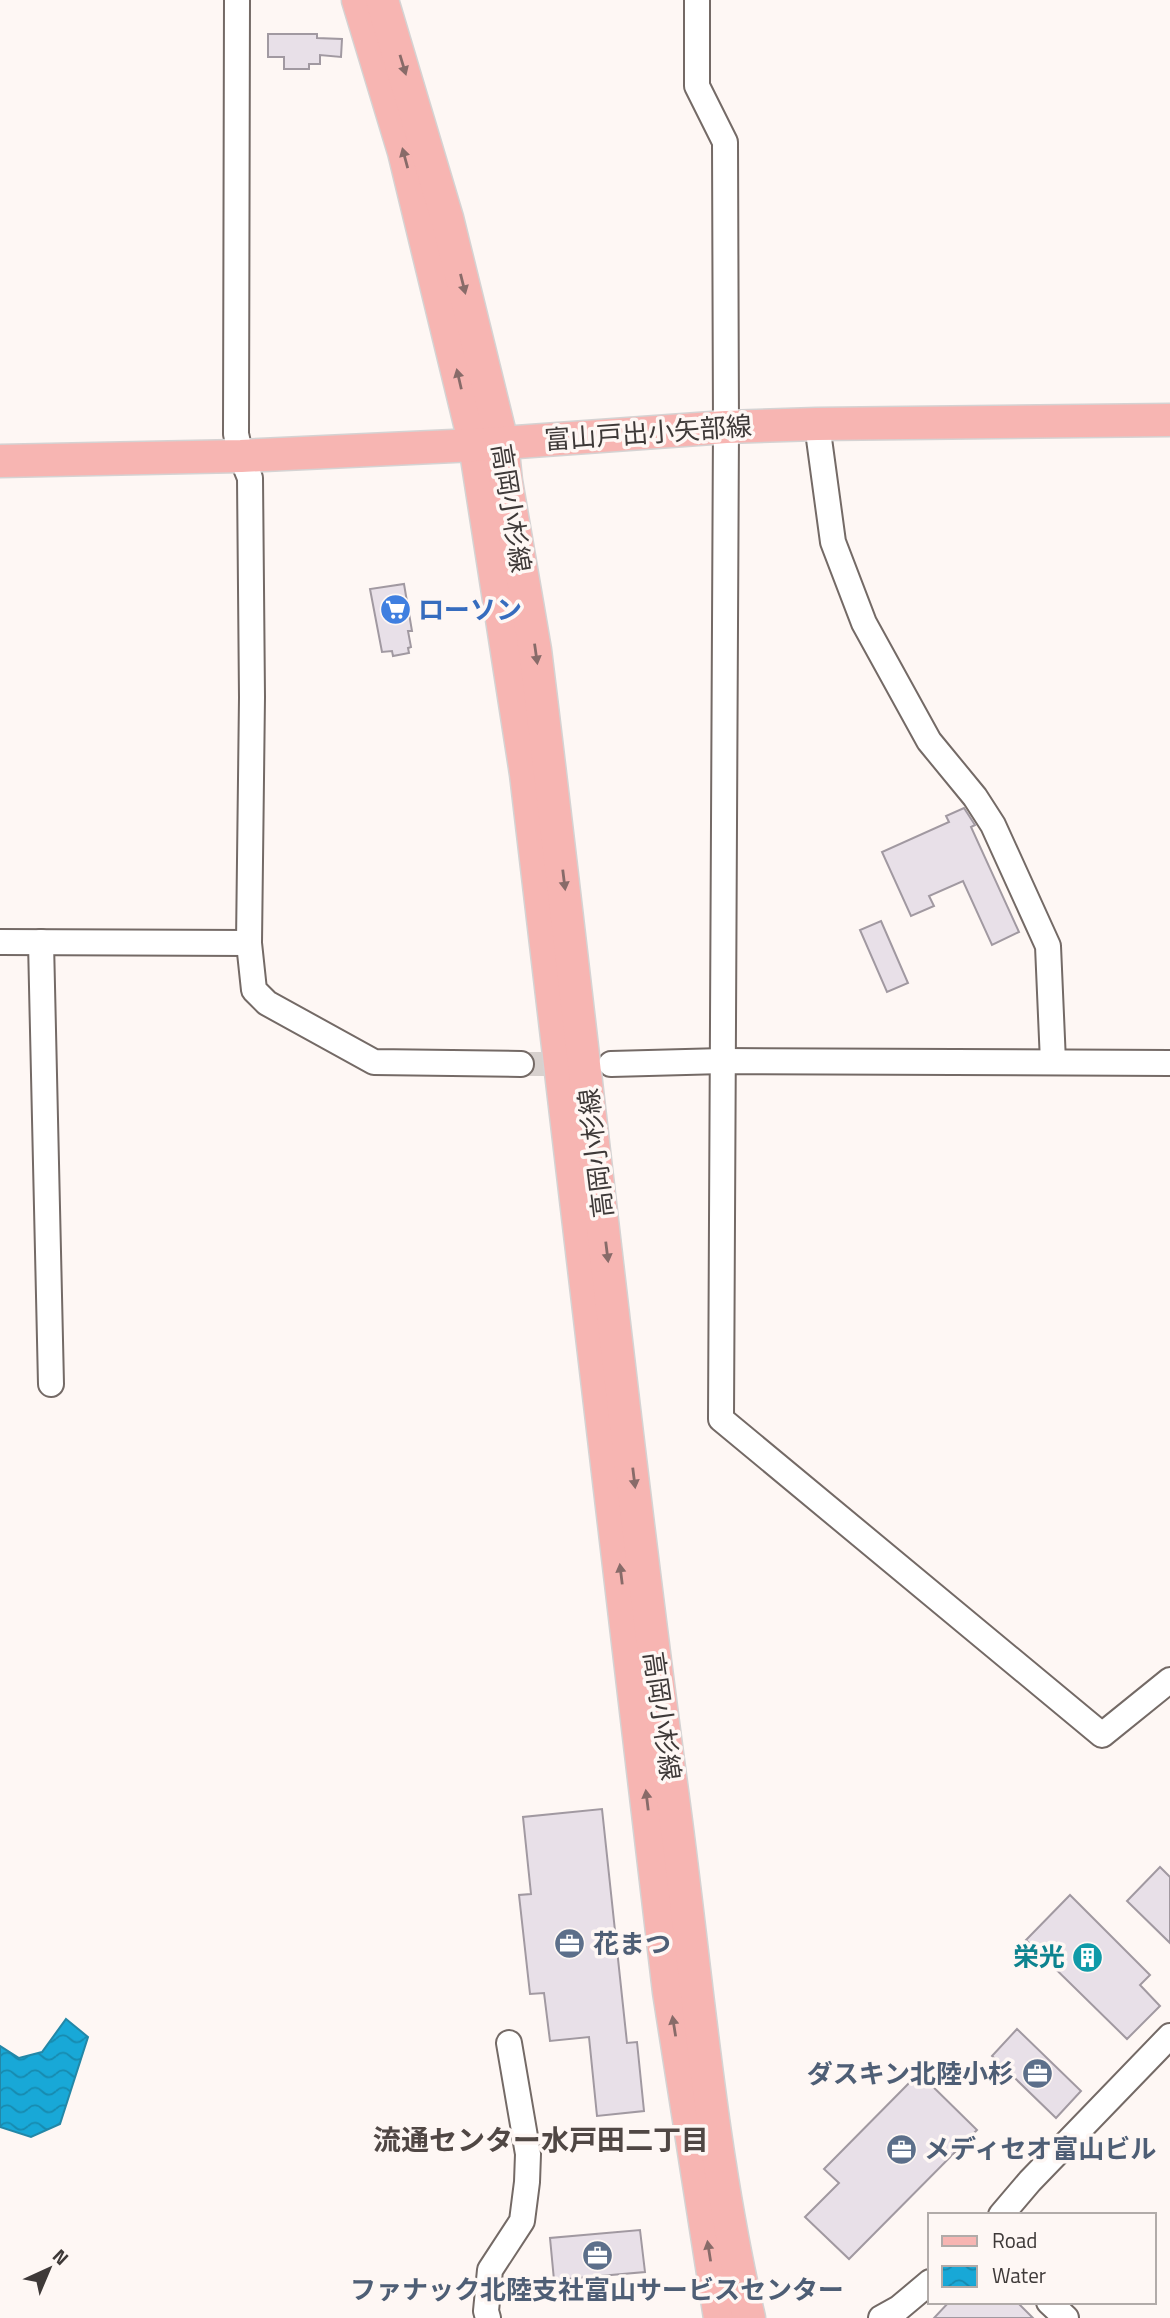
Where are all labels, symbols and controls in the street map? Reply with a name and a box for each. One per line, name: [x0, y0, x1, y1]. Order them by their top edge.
one-way arrow: [398, 55, 408, 76]
one-way arrow: [399, 147, 410, 169]
one-way arrow: [458, 273, 469, 295]
one-way arrow: [453, 368, 464, 390]
street label: 富山戸出小矢部線: [543, 406, 753, 459]
street label: 高岡小杉線: [482, 441, 541, 575]
place label: ローソン: [418, 590, 522, 629]
supermarket icon: ローソン: [378, 593, 412, 627]
one-way arrow: [530, 643, 541, 665]
one-way arrow: [558, 869, 569, 891]
street label: 高岡小杉線: [568, 1086, 623, 1220]
one-way arrow: [602, 1241, 613, 1263]
one-way arrow: [628, 1467, 639, 1489]
one-way arrow: [615, 1563, 626, 1585]
street label: 高岡小杉線: [634, 1649, 691, 1783]
one-way arrow: [641, 1789, 652, 1811]
place label: 花まつ: [593, 1924, 671, 1963]
office icon: 花まつ: [553, 1927, 587, 1961]
place label: 栄光: [1013, 1937, 1065, 1976]
building icon: 栄光: [1071, 1940, 1105, 1974]
one-way arrow: [669, 2015, 680, 2037]
place label: ダスキン北陸小杉: [807, 2054, 1014, 2093]
office icon: ダスキン北陸小杉: [1020, 2057, 1054, 2091]
district label: 流通センター水戸田二丁目: [373, 2118, 709, 2161]
place label: メディセオ富山ビル: [924, 2129, 1156, 2168]
office icon: メディセオ富山ビル: [884, 2132, 918, 2166]
legend: [928, 2213, 1156, 2304]
text: Road: [992, 2224, 1037, 2256]
north arrow: [14, 2234, 84, 2304]
office icon: ファナック北陸支社富山サービスセンター: [580, 2238, 614, 2272]
one-way arrow: [704, 2240, 715, 2262]
text: N: [46, 2241, 76, 2271]
text: Water: [992, 2259, 1046, 2291]
place label: ファナック北陸支社富山サービスセンター: [350, 2270, 844, 2309]

